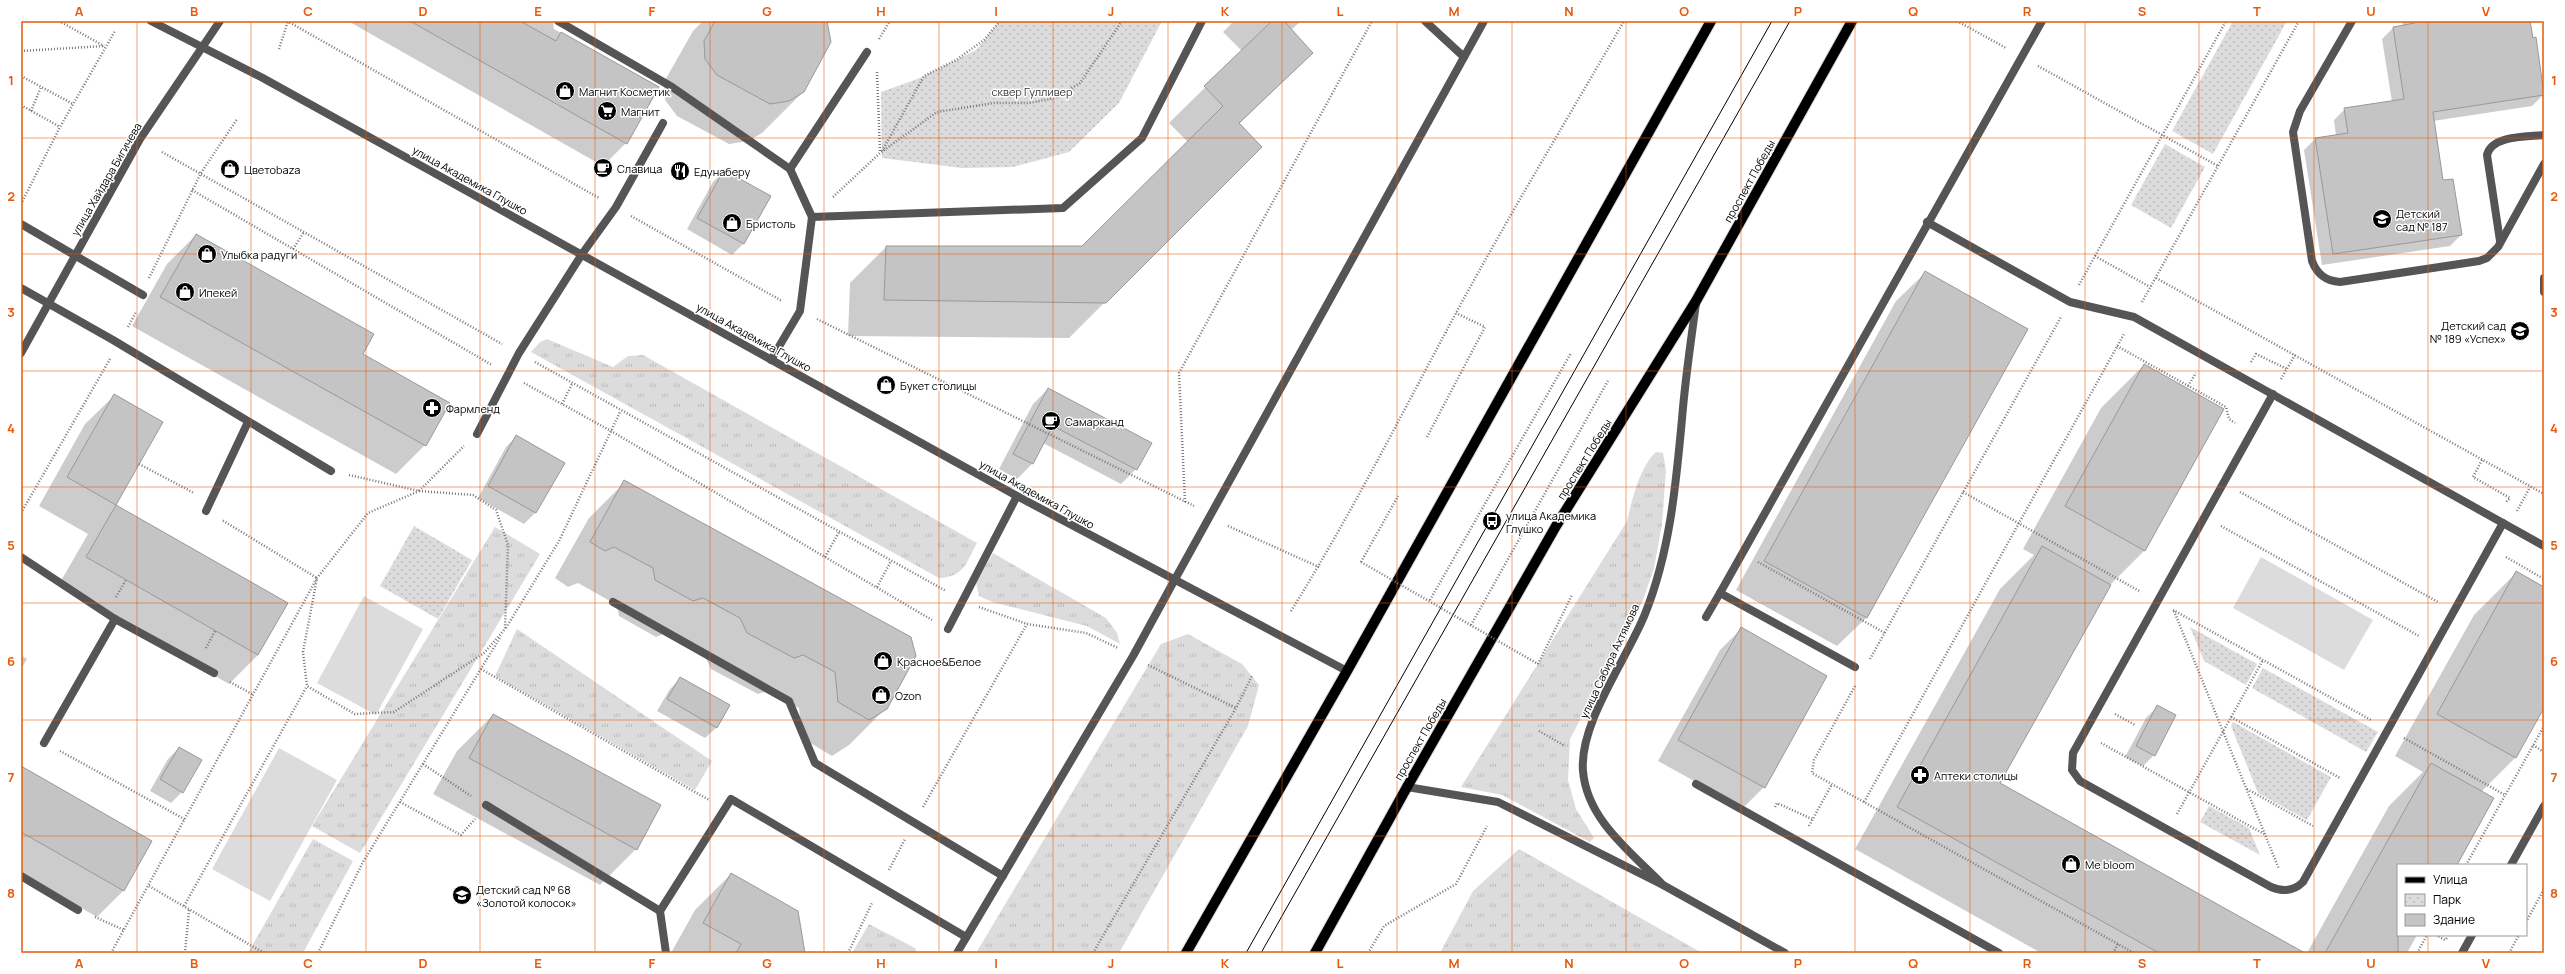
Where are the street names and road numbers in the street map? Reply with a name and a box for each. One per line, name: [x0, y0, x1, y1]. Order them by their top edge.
street label: улица Хайдара Бигичева: [67, 120, 145, 238]
street label: проспект Победы: [1720, 137, 1778, 225]
street label: улица Академика Глушко: [410, 142, 531, 218]
street label: улица Академика Глушко: [694, 299, 815, 375]
street label: проспект Победы: [1553, 416, 1615, 502]
street label: улица Академика Глушко: [977, 456, 1098, 532]
street label: улица Сабира Ахтямова: [1576, 601, 1642, 721]
street label: проспект Победы: [1390, 695, 1450, 783]

